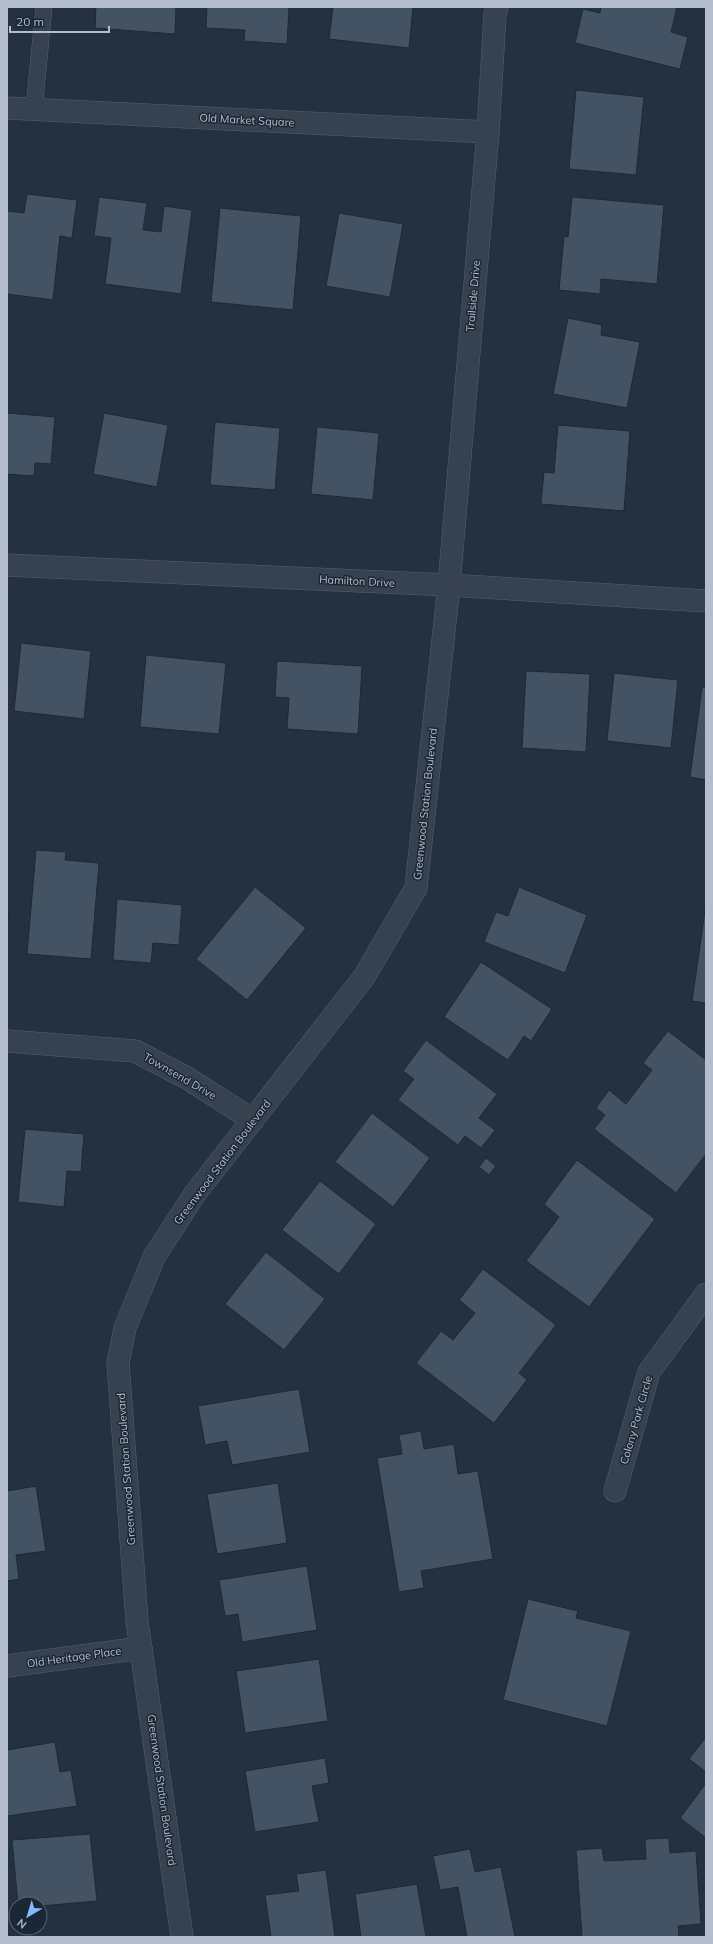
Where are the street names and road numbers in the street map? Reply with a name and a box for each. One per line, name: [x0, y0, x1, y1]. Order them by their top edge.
street label: Old Market Square: [199, 111, 295, 129]
street label: Trailside Drive: [463, 260, 483, 332]
street label: Hamilton Drive: [319, 572, 395, 590]
street label: Greenwood Station Boulevard: [410, 727, 440, 881]
street label: Townsend Drive: [141, 1049, 219, 1103]
street label: Greenwood Station Boulevard: [170, 1097, 274, 1227]
street label: Colony Park Circle: [617, 1374, 655, 1466]
street label: Greenwood Station Boulevard: [114, 1392, 138, 1546]
street label: Old Heritage Place: [26, 1643, 122, 1671]
street label: Greenwood Station Boulevard: [144, 1713, 180, 1867]

